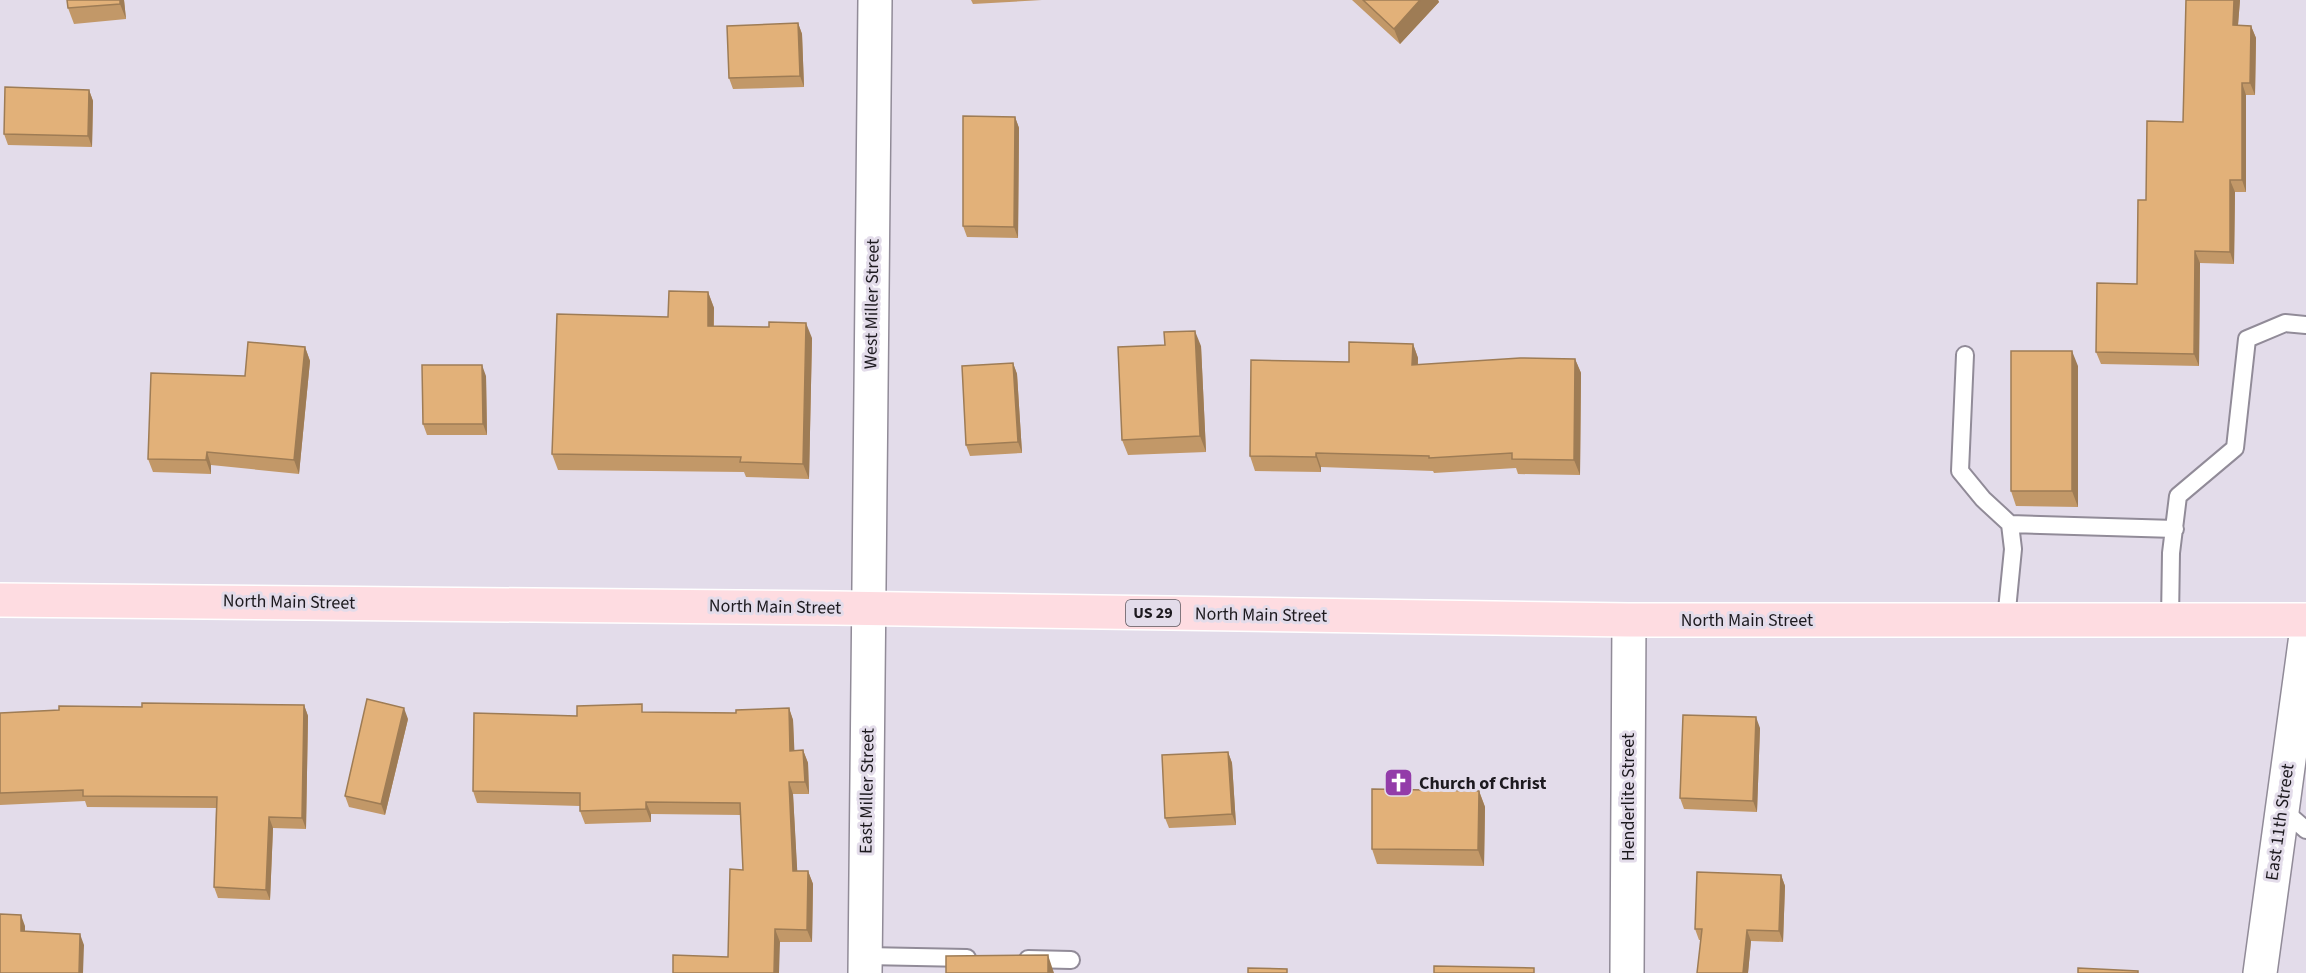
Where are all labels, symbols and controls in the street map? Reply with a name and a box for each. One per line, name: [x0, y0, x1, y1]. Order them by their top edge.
street label: West Miller Street: [858, 239, 886, 369]
street label: North Main Street: [223, 588, 355, 616]
street label: North Main Street: [709, 593, 841, 621]
road number: US 29: [1126, 600, 1180, 626]
street label: North Main Street: [1195, 601, 1327, 629]
street label: North Main Street: [1681, 608, 1813, 633]
street label: East Miller Street: [853, 728, 881, 854]
street label: Henderlite Street: [1616, 733, 1641, 861]
street label: East 11th Street: [2259, 762, 2301, 882]
church icon: Church of Christ: [1382, 767, 1414, 799]
place label: Church of Christ: [1419, 771, 1546, 796]

